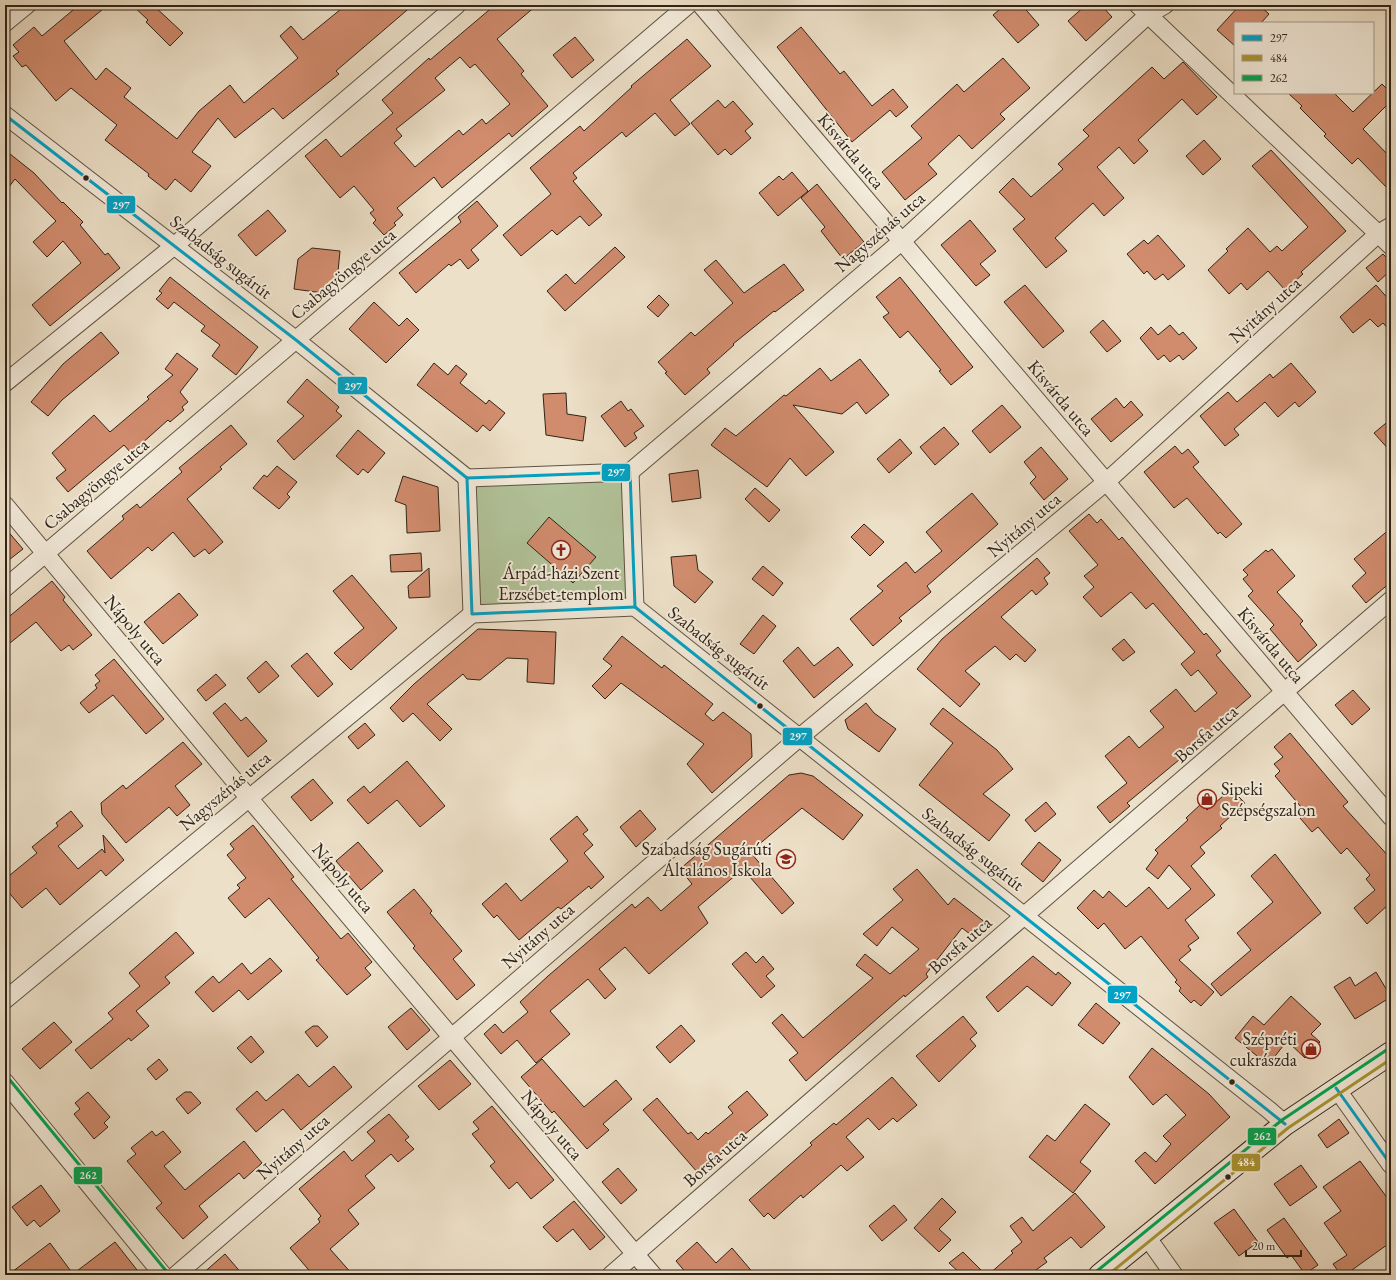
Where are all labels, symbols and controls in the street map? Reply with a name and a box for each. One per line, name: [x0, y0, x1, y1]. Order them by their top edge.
legend: [1234, 22, 1374, 94]
text: 297: [1270, 30, 1288, 46]
text: 484: [1270, 50, 1288, 66]
text: 262: [1270, 70, 1288, 86]
street label: Kisvárda utca: [813, 108, 890, 194]
unlabelled marker: [81, 173, 91, 183]
street label: Nagyszénás utca: [830, 186, 930, 277]
line badge: 297: [106, 195, 136, 214]
text: 297: [112, 198, 130, 212]
street label: Szabadság sugárút: [166, 210, 277, 304]
street label: Csabagyöngye utca: [285, 222, 401, 324]
street label: Nyitány utca: [1224, 271, 1306, 348]
street label: Kisvárda utca: [1023, 355, 1100, 441]
line badge: 297: [337, 376, 368, 395]
text: 297: [344, 379, 362, 393]
street label: Csabagyöngye utca: [38, 432, 154, 534]
line badge: 297: [601, 463, 631, 482]
text: 297: [607, 465, 625, 479]
street label: Nyitány utca: [982, 487, 1066, 562]
church icon: Árpád-házi Szent Erzsébet-templom: [550, 539, 572, 561]
place label: Árpád-házi Szent Erzsébet-templom: [498, 561, 624, 605]
street label: Nápoly utca: [99, 590, 172, 670]
street label: Szabadság sugárút: [664, 601, 775, 695]
street label: Kisvárda utca: [1233, 602, 1310, 688]
street label: Borsfa utca: [1169, 699, 1243, 767]
unlabelled marker: [755, 701, 765, 711]
line badge: 297: [782, 727, 813, 746]
text: 297: [789, 729, 807, 743]
street label: Nagyszénás utca: [174, 745, 276, 836]
place label: Sipeki Szépségszalon: [1221, 777, 1316, 821]
shop icon: Sipeki Szépségszalon: [1196, 788, 1218, 810]
street label: Szabadság sugárút: [918, 802, 1029, 896]
place label: Szabadság Sugárúti Általános Iskola: [642, 837, 773, 881]
street label: Nápoly utca: [307, 838, 380, 918]
school or university icon: Szabadság Sugárúti Általános Iskola: [775, 848, 797, 870]
street label: Nyitány utca: [497, 897, 579, 974]
street label: Borsfa utca: [923, 910, 997, 978]
line badge: 297: [1107, 985, 1138, 1004]
text: 297: [1113, 988, 1131, 1002]
place label: Szépréti cukrászda: [1230, 1027, 1298, 1071]
shop icon: Szépréti cukrászda: [1300, 1038, 1322, 1060]
unlabelled marker: [1227, 1077, 1237, 1087]
street label: Nápoly utca: [516, 1085, 589, 1165]
street label: Nyitány utca: [252, 1108, 334, 1185]
street label: Borsfa utca: [678, 1123, 752, 1191]
line badge: 262: [1247, 1127, 1277, 1146]
text: 262: [1253, 1129, 1271, 1143]
line badge: 484: [1231, 1153, 1261, 1172]
text: 484: [1237, 1155, 1255, 1169]
line badge: 262: [73, 1166, 103, 1185]
text: 262: [79, 1168, 97, 1182]
unlabelled marker: [1223, 1172, 1233, 1182]
scale bar: [1246, 1232, 1301, 1258]
text: 20 m: [1252, 1238, 1276, 1254]

